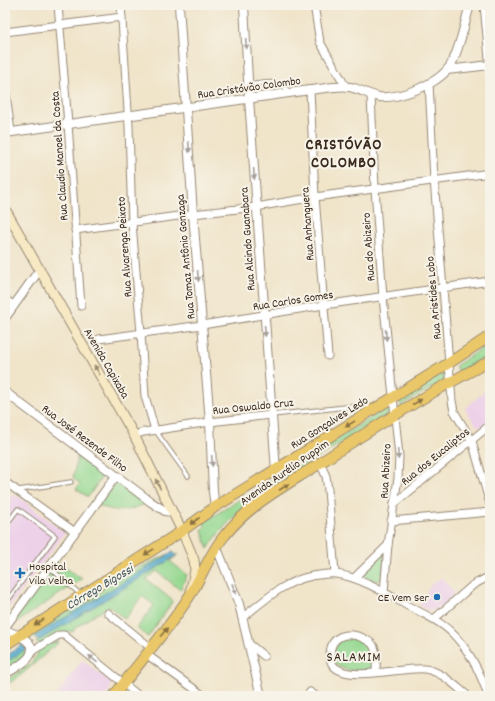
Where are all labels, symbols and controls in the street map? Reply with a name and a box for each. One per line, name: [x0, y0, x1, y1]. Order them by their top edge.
one-way arrow: [243, 38, 250, 50]
street label: Rua Cristóvão Colombo: [196, 73, 302, 104]
street label: Rua Claudio Manoel da Costa: [47, 90, 73, 221]
district label: CRISTÓVÃO COLOMBO: [306, 134, 382, 175]
one-way arrow: [185, 141, 192, 153]
one-way arrow: [251, 168, 258, 180]
street label: Rua Alcindo Guanabara: [236, 186, 261, 291]
street label: Rua Anhanguera: [297, 186, 320, 261]
street label: Rua Tomaz Antônio Gonzaga: [173, 193, 200, 320]
street label: Rua Alvarenga Peixoto: [114, 196, 137, 298]
street label: Rua do Abizeiro: [359, 212, 380, 282]
street label: Rua Aristides Lobo: [422, 255, 447, 340]
one-way arrow: [195, 270, 202, 282]
street label: Rua Carlos Gomes: [252, 287, 335, 316]
street label: Avenida Capixaba: [79, 325, 133, 402]
one-way arrow: [262, 325, 269, 337]
one-way arrow: [383, 329, 390, 341]
one-way arrow: [94, 364, 100, 375]
street label: Rua Gonçalves Ledo: [288, 393, 372, 454]
street label: Rua Oswaldo Cruz: [212, 395, 295, 420]
one-way arrow: [411, 398, 423, 405]
street label: Rua José Rezende Filho: [38, 401, 131, 477]
one-way arrow: [344, 420, 356, 427]
street label: Rua dos Eucaliptos: [398, 424, 474, 490]
street label: Avenida Aurélio Puppim: [237, 436, 333, 510]
street label: Rua Abizeiro: [377, 443, 396, 499]
one-way arrow: [395, 448, 402, 460]
one-way arrow: [209, 455, 215, 468]
one-way arrow: [155, 478, 161, 490]
one-way arrow: [279, 483, 289, 491]
one-way arrow: [190, 517, 201, 526]
one-way arrow: [144, 548, 154, 556]
place label: Hospital Vila Velha: [29, 559, 74, 590]
water label: Córrego Bigossi: [63, 559, 140, 616]
marker: Hospital Vila Velha: [14, 567, 26, 579]
one-way arrow: [231, 584, 237, 596]
place label: CE Vem Ser: [378, 590, 430, 607]
marker: CE Vem Ser: [432, 592, 442, 602]
one-way arrow: [34, 618, 45, 625]
one-way arrow: [159, 627, 168, 638]
district label: SALAMIM: [327, 648, 381, 668]
one-way arrow: [88, 654, 99, 663]

